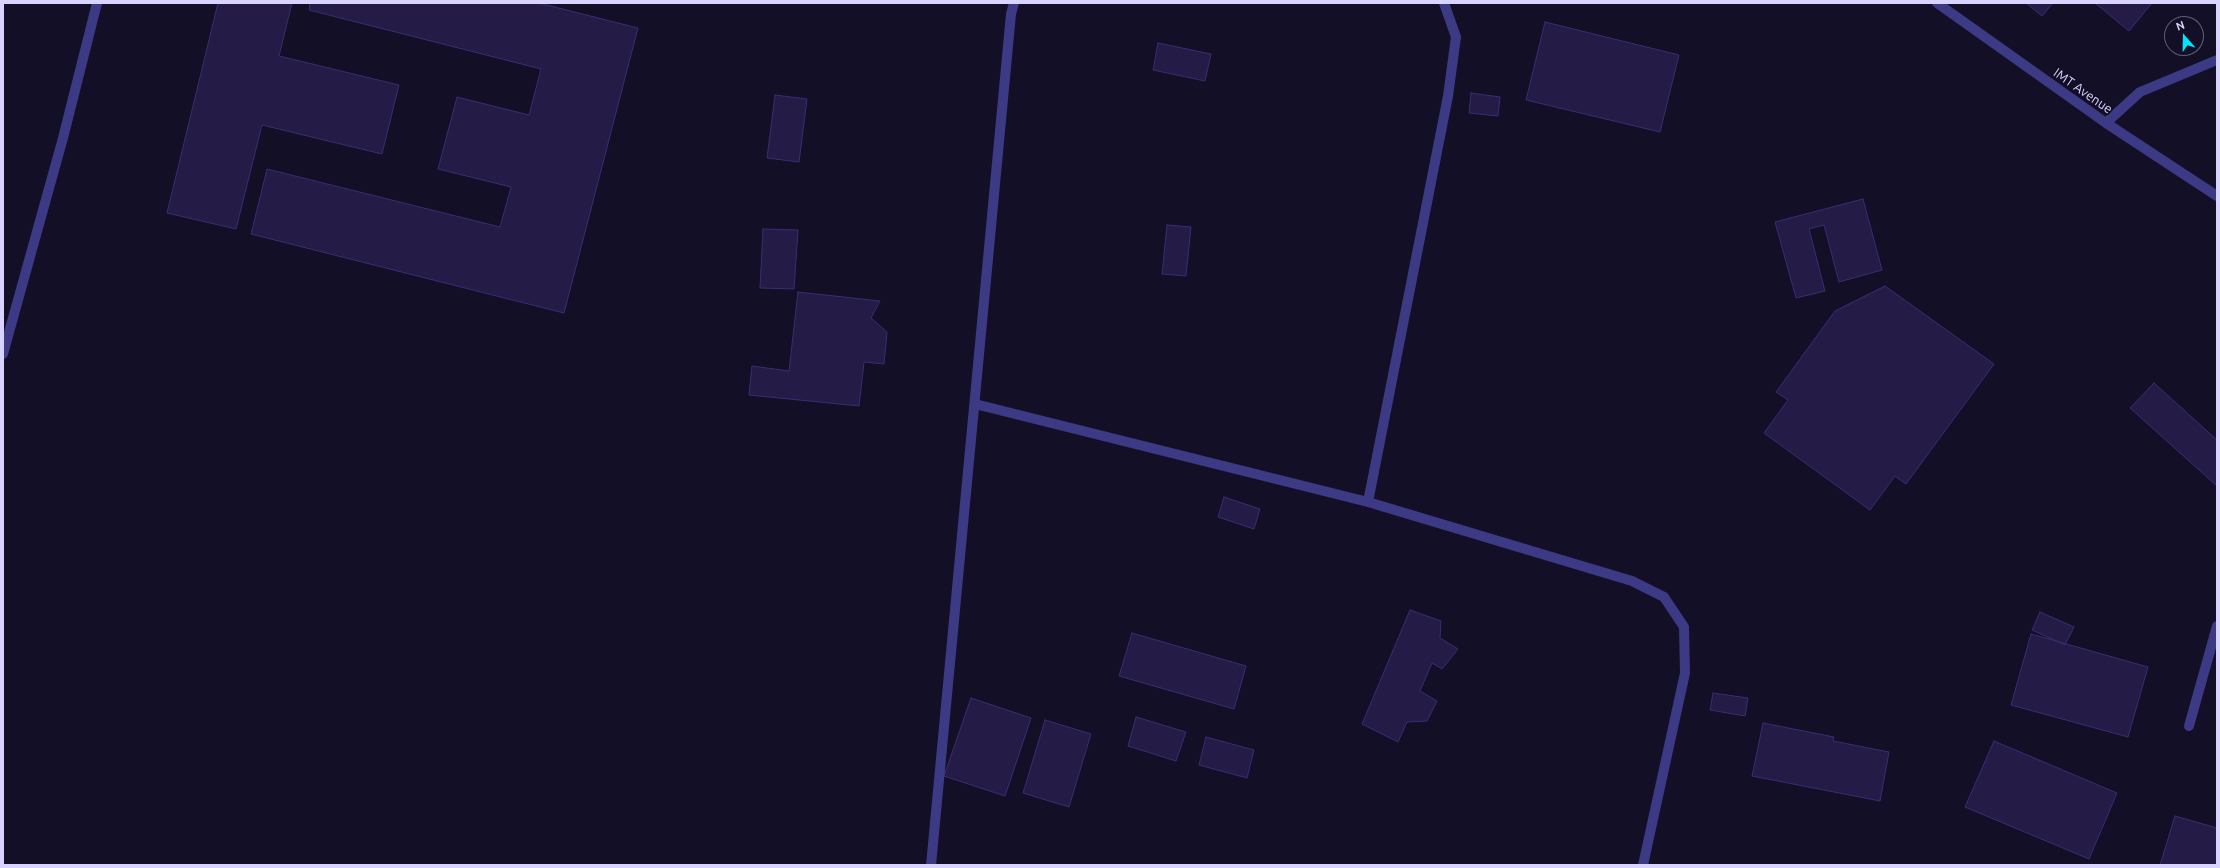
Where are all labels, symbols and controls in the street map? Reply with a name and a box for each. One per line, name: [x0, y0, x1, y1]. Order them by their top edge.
north arrow: [2164, 16, 2204, 56]
text: N: [2174, 19, 2186, 33]
street label: IMT Avenue: [2050, 65, 2116, 117]

